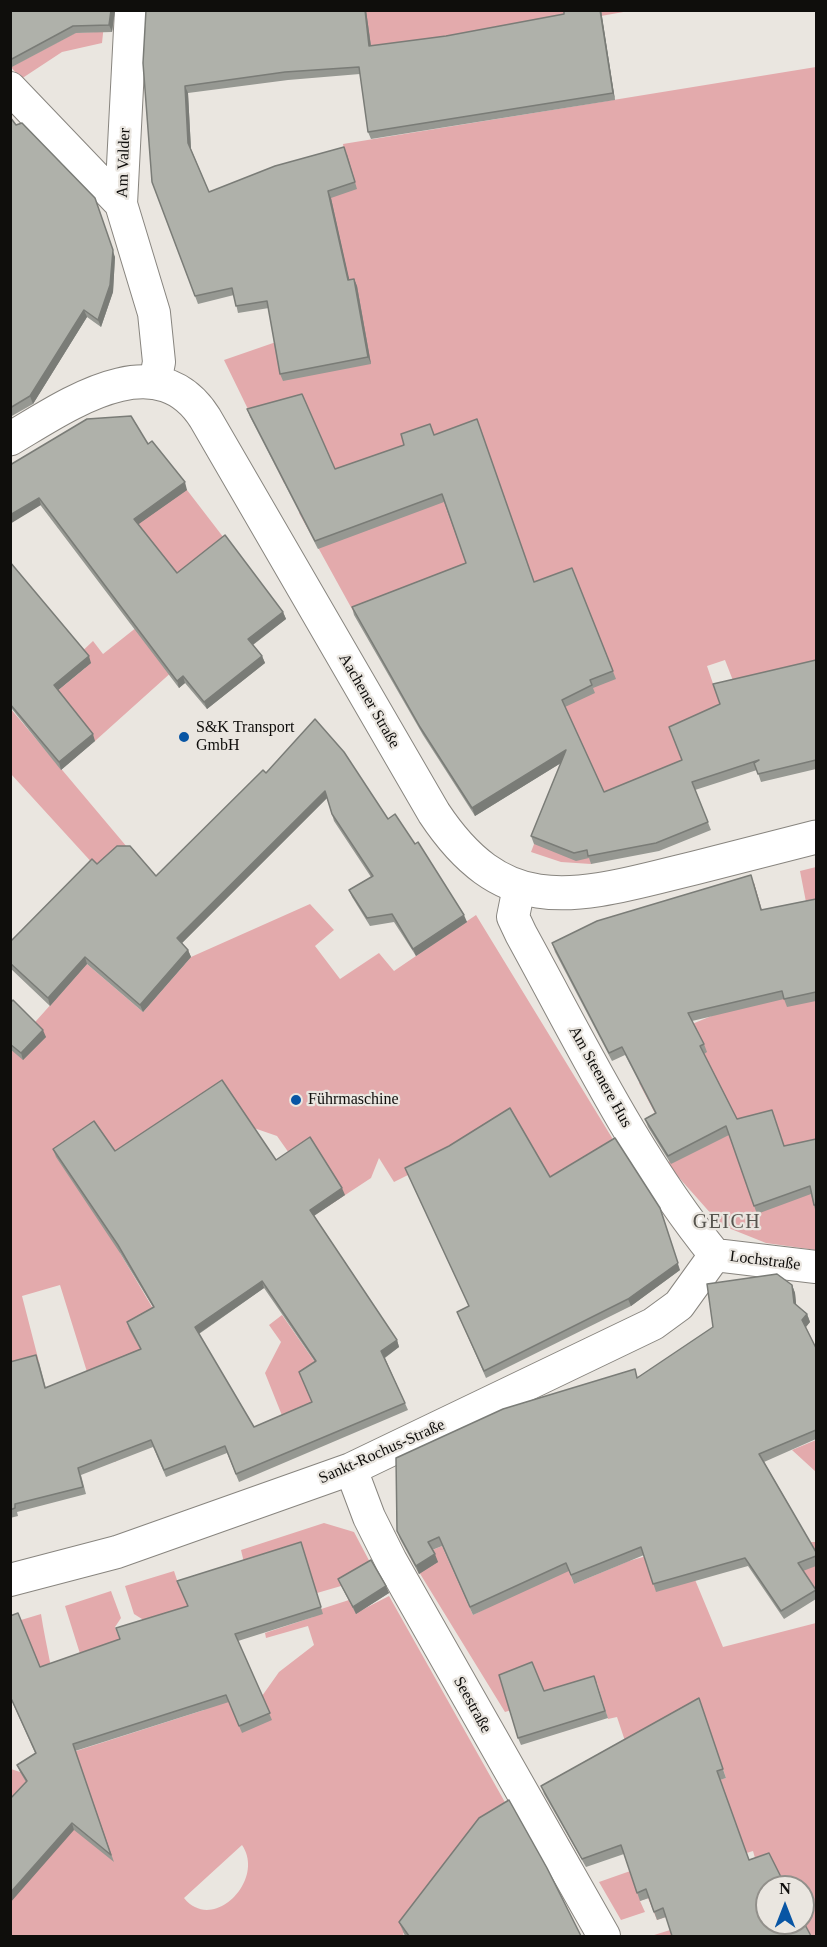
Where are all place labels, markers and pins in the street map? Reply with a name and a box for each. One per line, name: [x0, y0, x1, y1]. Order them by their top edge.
place label: S&K Transport GmbH: [196, 718, 295, 756]
marker: S&K Transport GmbH: [177, 730, 191, 744]
place label: Führmaschine: [308, 1090, 399, 1110]
marker: Führmaschine: [289, 1093, 303, 1107]

